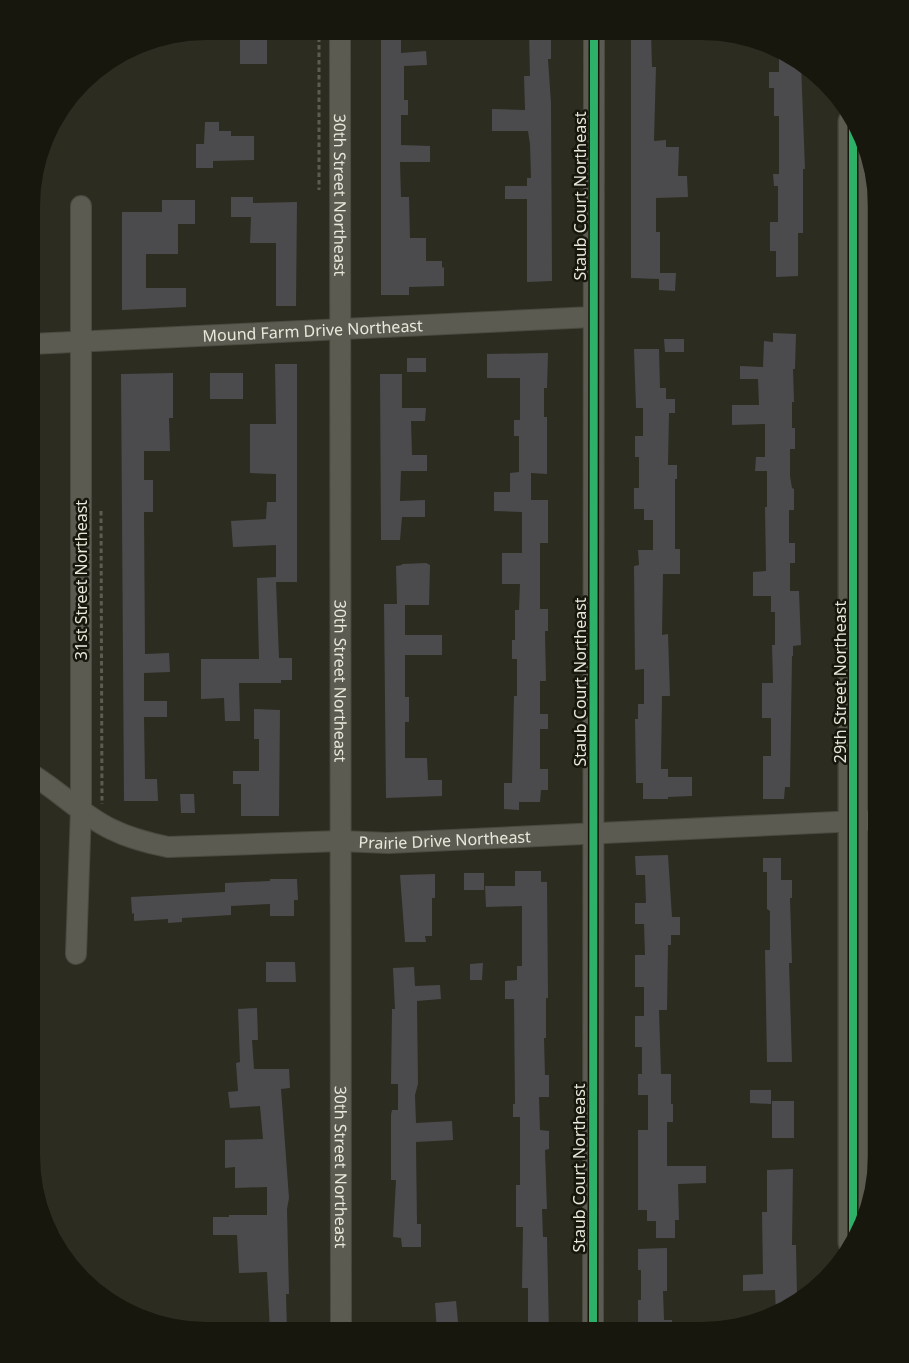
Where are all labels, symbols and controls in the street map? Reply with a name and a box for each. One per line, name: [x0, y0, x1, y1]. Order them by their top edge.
street label: Staub Court Northeast: [569, 111, 591, 281]
street label: 30th Street Northeast: [329, 114, 351, 277]
street label: Mound Farm Drive Northeast: [202, 314, 424, 347]
street label: 31st Street Northeast: [70, 500, 92, 660]
street label: Staub Court Northeast: [569, 597, 591, 767]
street label: 30th Street Northeast: [329, 600, 352, 763]
street label: 29th Street Northeast: [829, 601, 851, 763]
street label: Prairie Drive Northeast: [358, 825, 532, 854]
street label: Staub Court Northeast: [568, 1083, 590, 1253]
street label: 30th Street Northeast: [330, 1086, 352, 1249]

